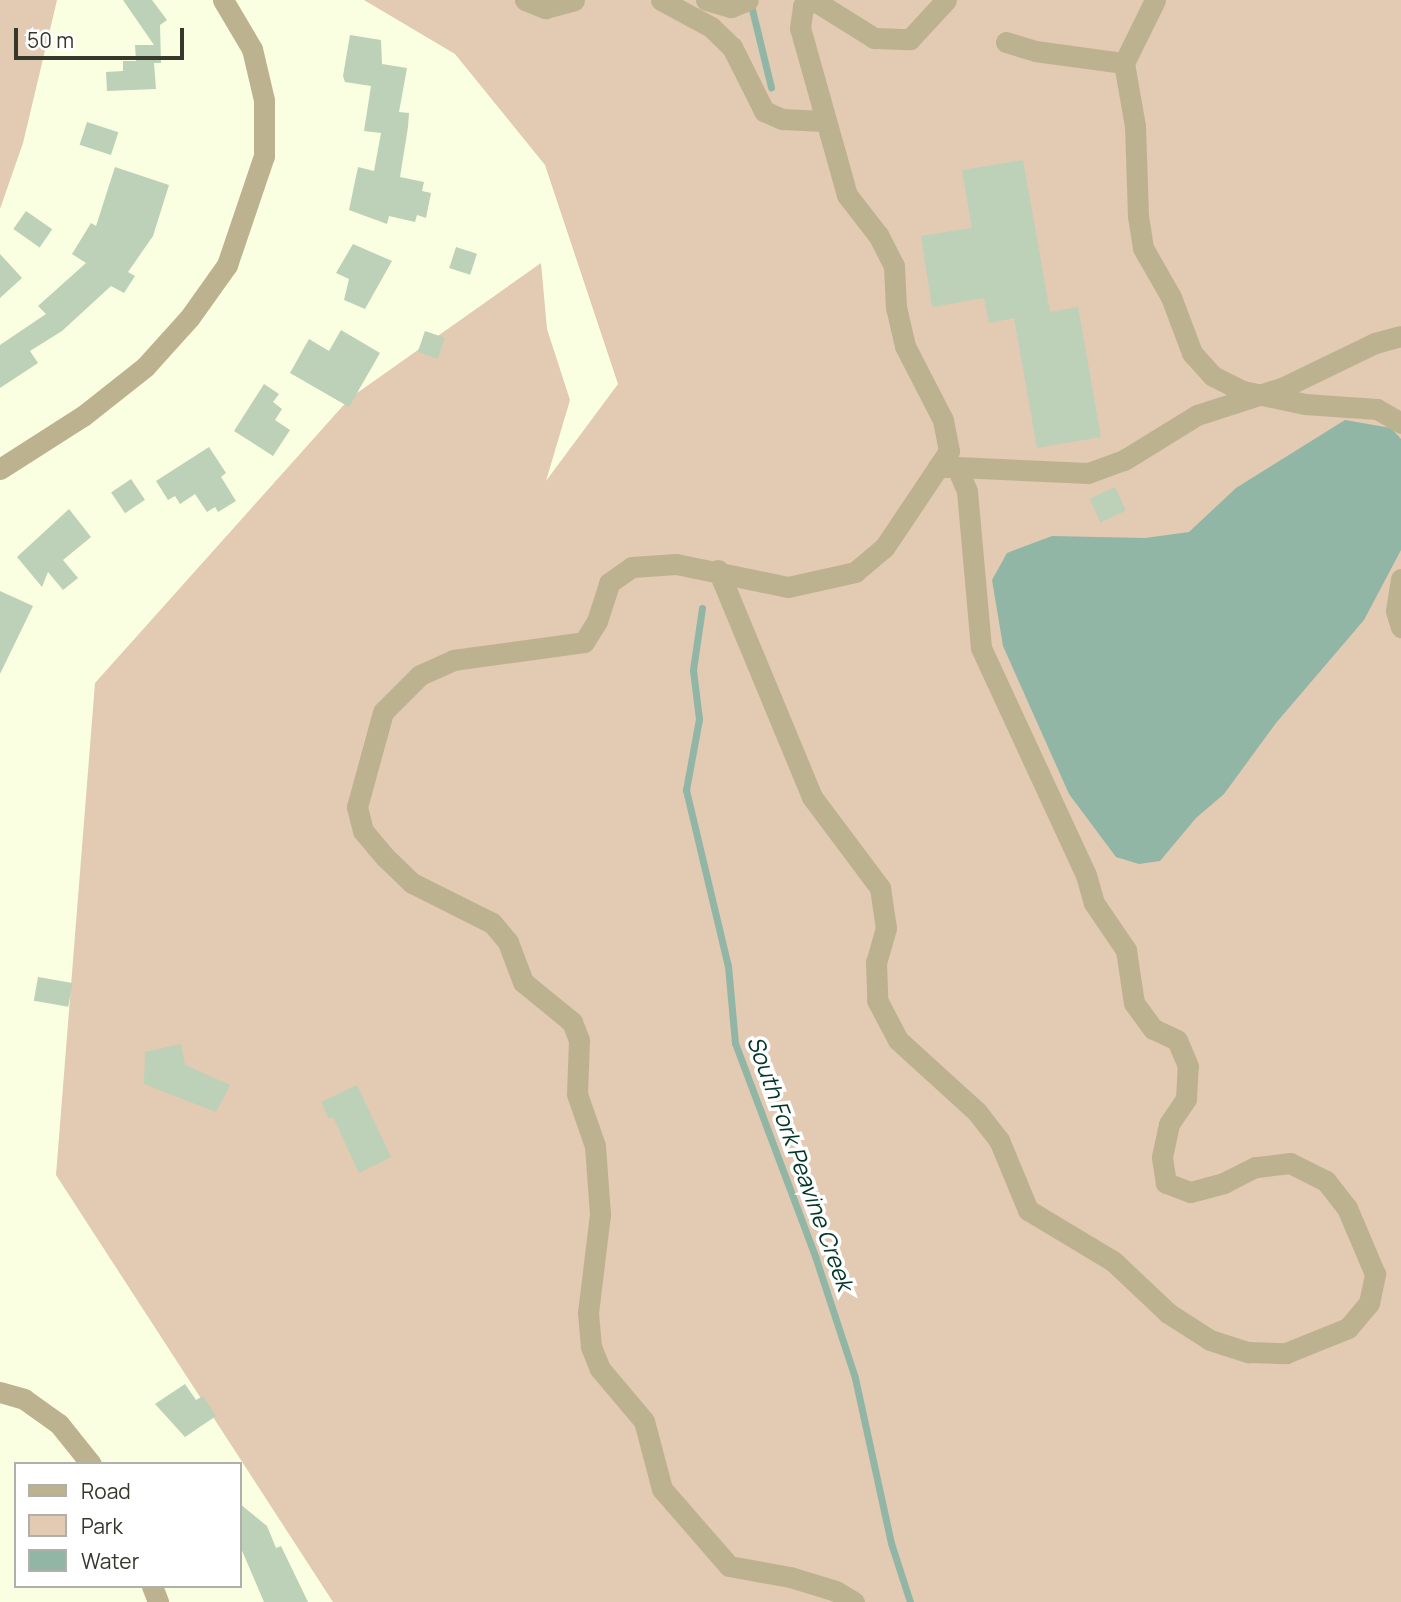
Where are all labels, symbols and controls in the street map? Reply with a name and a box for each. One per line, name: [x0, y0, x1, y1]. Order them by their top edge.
scale bar: [18, 14, 187, 58]
text: 50 m: [27, 26, 74, 54]
water label: South Fork Peavine Creek: [742, 1032, 860, 1294]
legend: [14, 1462, 242, 1588]
text: Road: [81, 1477, 131, 1505]
text: Park: [81, 1512, 123, 1540]
text: Water: [81, 1547, 139, 1575]

